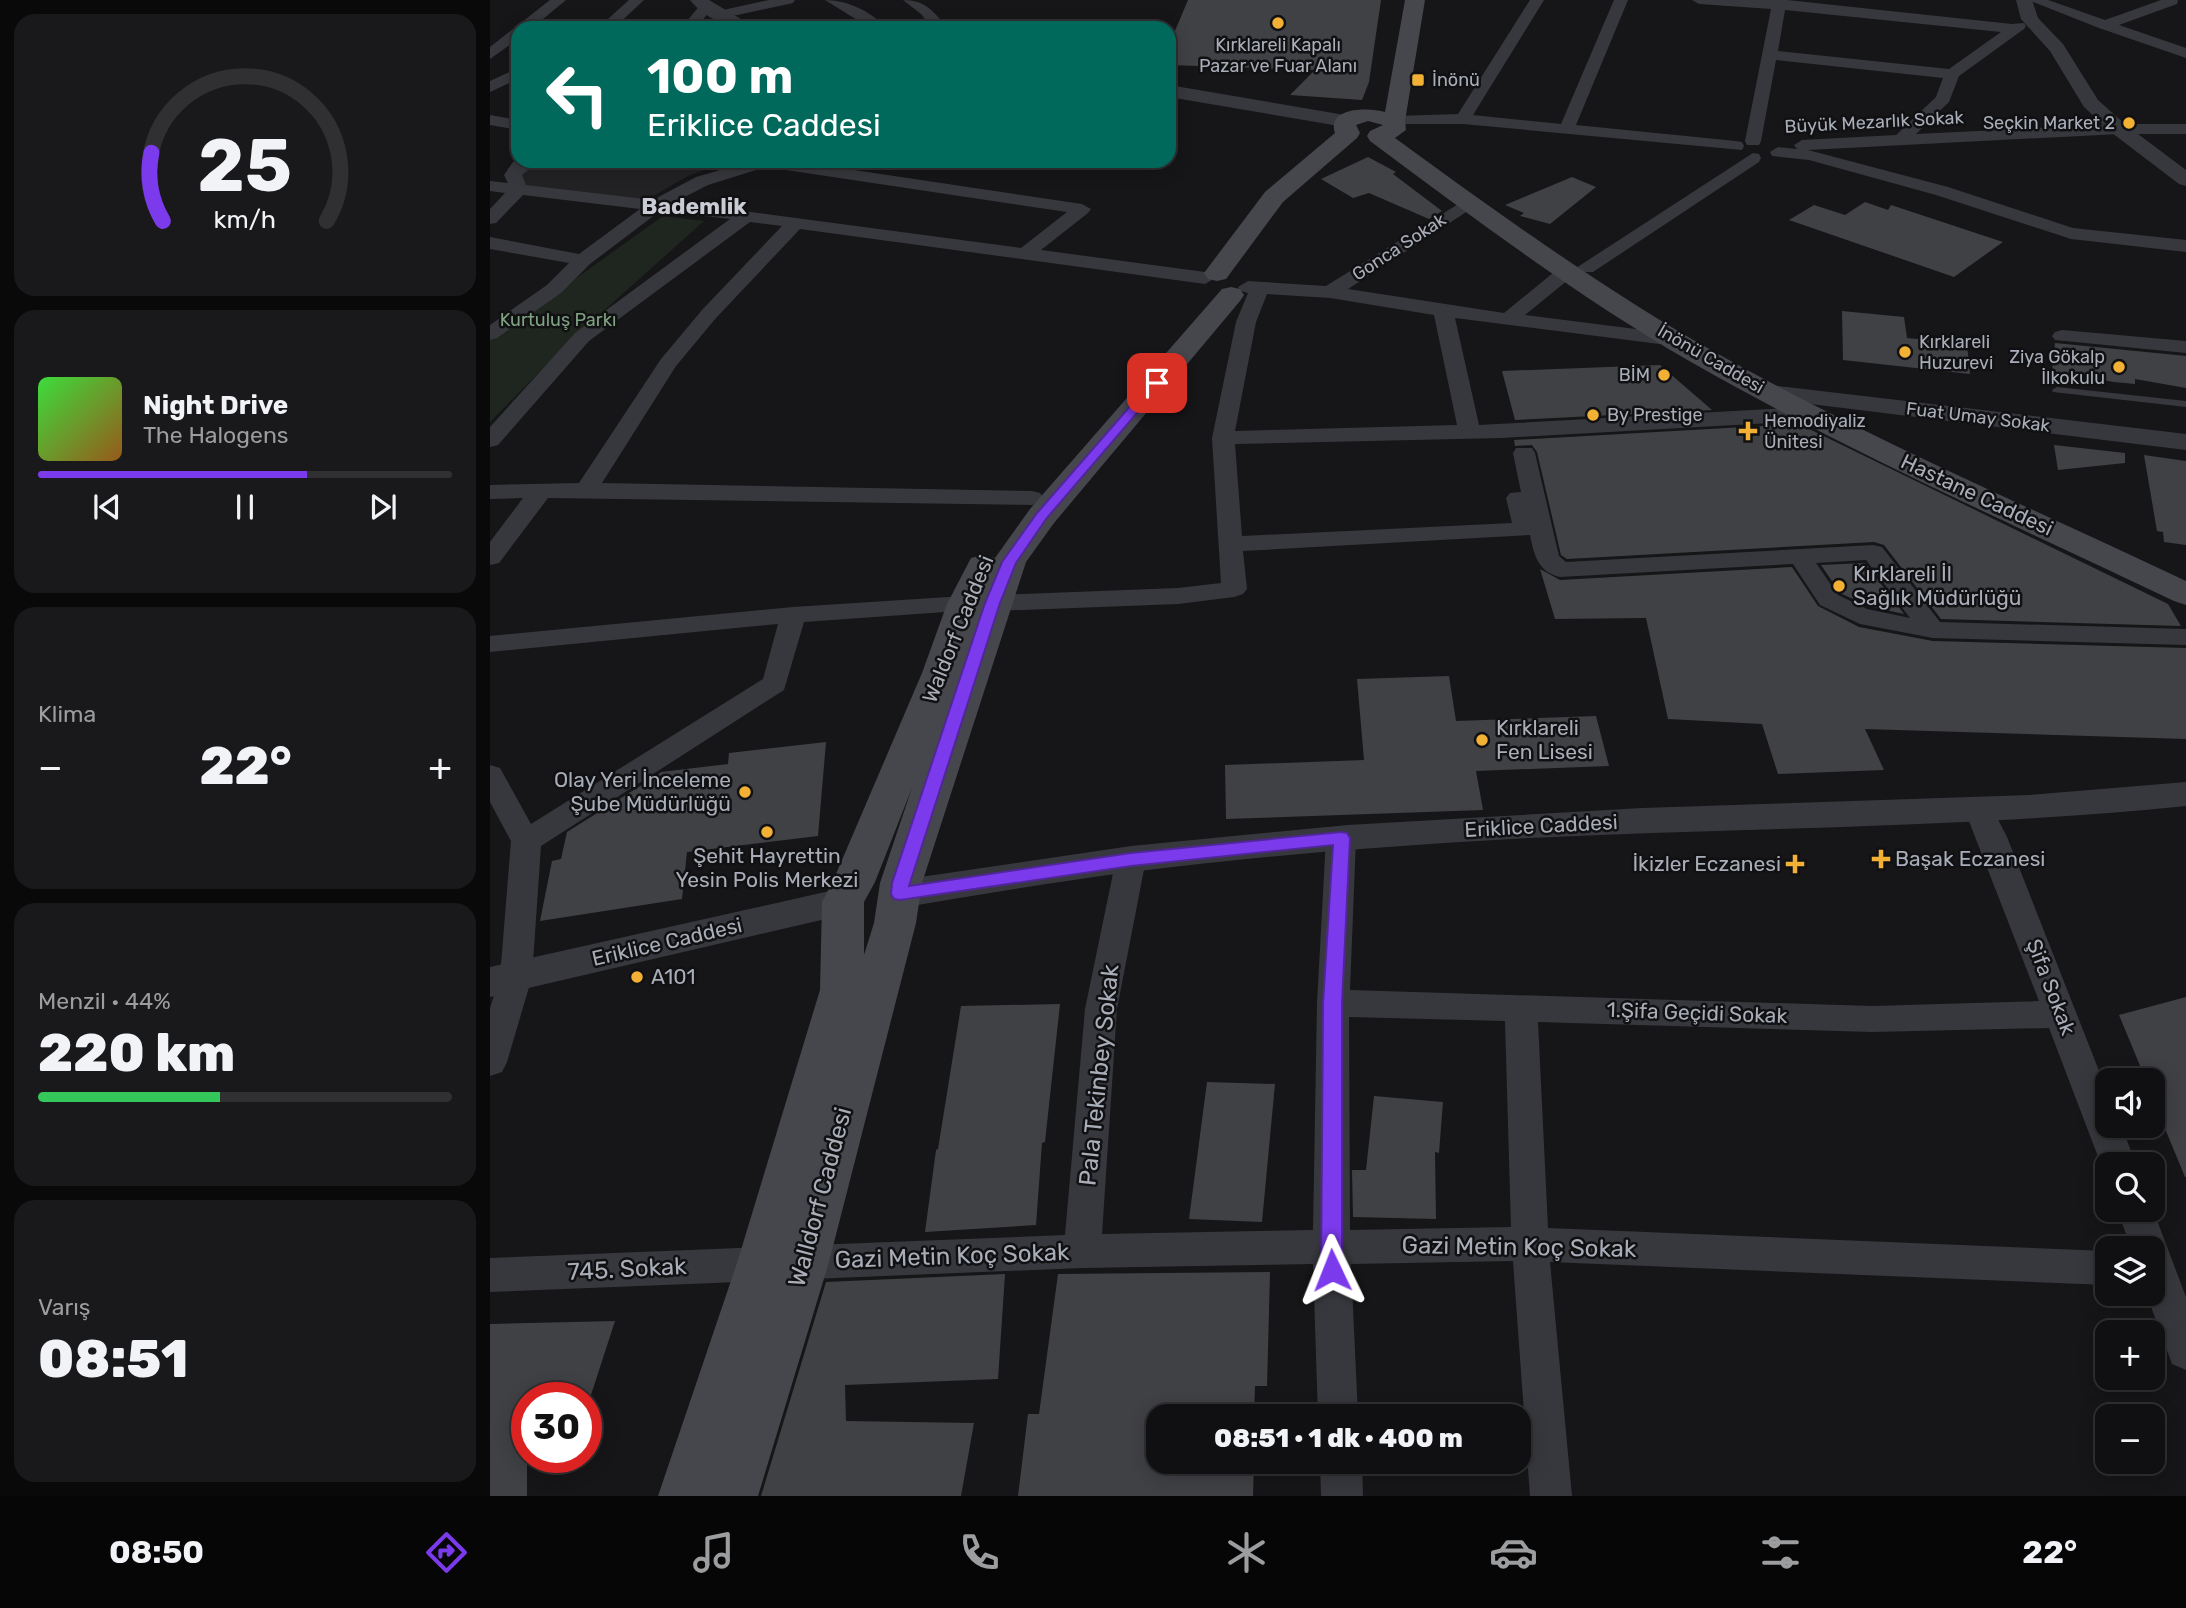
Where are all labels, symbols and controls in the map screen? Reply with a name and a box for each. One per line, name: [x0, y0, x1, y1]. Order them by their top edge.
marker: Kırklareli Kapalı Pazar ve Fuar Alanı: [1270, 15, 1286, 31]
place label: Kırklareli Kapalı Pazar ve Fuar Alanı: [1199, 34, 1357, 77]
text: 100 m: [647, 47, 793, 105]
icon: left: [532, 49, 623, 140]
place label: İnönü: [1432, 69, 1480, 91]
marker: İnönü: [1410, 72, 1426, 88]
text: Eriklice Caddesi: [647, 106, 881, 144]
street label: Büyük Mezarlık Sokak: [1784, 106, 1965, 138]
place label: Seçkin Market 2: [1983, 112, 2115, 134]
marker: Seçkin Market 2: [2121, 115, 2137, 131]
text: 25: [198, 124, 292, 210]
district label: Bademlik: [641, 192, 747, 220]
text: km/h: [214, 205, 276, 234]
street label: Gonca Sokak: [1348, 208, 1451, 286]
park label: Kurtuluş Parkı: [500, 309, 616, 331]
street label: İnönü Caddesi: [1654, 320, 1768, 398]
place label: Kırklareli Huzurevi: [1919, 331, 1993, 374]
marker: Kırklareli Huzurevi: [1897, 344, 1913, 360]
place label: Ziya Gökalp İlkokulu: [2009, 346, 2105, 389]
pin: [1127, 353, 1187, 413]
marker: Ziya Gökalp İlkokulu: [2111, 359, 2127, 375]
icon: arrive: [1138, 364, 1176, 402]
place label: BİM: [1619, 364, 1650, 386]
marker: BİM: [1656, 367, 1672, 383]
text: Night Drive: [143, 390, 288, 421]
street label: Fuat Umay Sokak: [1905, 397, 2052, 437]
place label: By Prestige: [1607, 404, 1703, 426]
marker: By Prestige: [1585, 407, 1601, 423]
place label: Hemodiyaliz Ünitesi: [1764, 410, 1866, 453]
text: The Halogens: [143, 421, 289, 449]
marker: Hemodiyaliz Ünitesi: [1738, 421, 1758, 441]
street label: Hastane Caddesi: [1897, 448, 2057, 541]
icon: previous: [88, 488, 126, 526]
icon: pause: [226, 488, 264, 526]
icon: next: [364, 488, 402, 526]
street label: Waldorf Caddesi: [917, 552, 998, 706]
place label: Kırklareli İl Sağlık Müdürlüğü: [1853, 561, 2022, 610]
marker: Kırklareli İl Sağlık Müdürlüğü: [1831, 578, 1847, 594]
text: Klima: [38, 700, 96, 728]
place label: Kırklareli Fen Lisesi: [1496, 715, 1593, 764]
marker: Kırklareli Fen Lisesi: [1474, 732, 1490, 748]
text: 22°: [199, 735, 292, 797]
text: −: [38, 744, 63, 790]
text: +: [428, 744, 452, 790]
place label: Olay Yeri İnceleme Şube Müdürlüğü: [554, 767, 731, 816]
marker: Olay Yeri İnceleme Şube Müdürlüğü: [737, 784, 753, 800]
street label: Eriklice Caddesi: [1464, 809, 1618, 842]
marker: Şehit Hayrettin Yesin Polis Merkezi: [759, 824, 775, 840]
place label: Şehit Hayrettin Yesin Polis Merkezi: [676, 843, 858, 892]
place label: Başak Eczanesi: [1895, 846, 2045, 871]
place label: İkizler Eczanesi: [1632, 851, 1781, 876]
marker: Başak Eczanesi: [1873, 851, 1889, 867]
marker: İkizler Eczanesi: [1787, 856, 1803, 872]
street label: Eriklice Caddesi: [589, 912, 744, 971]
street label: Şifa Sokak: [2022, 935, 2081, 1039]
street label: Pala Tekinbey Sokak: [1073, 962, 1125, 1187]
place label: A101: [651, 964, 695, 989]
marker: A101: [629, 969, 645, 985]
text: Menzil · 44%: [38, 987, 171, 1015]
street label: 1.Şifa Geçidi Sokak: [1606, 997, 1788, 1028]
text: 220 km: [38, 1022, 235, 1084]
map controls: [2095, 1068, 2165, 1474]
button: sound: [2095, 1068, 2165, 1138]
street label: Walldorf Caddesi: [783, 1104, 857, 1290]
button: search: [2095, 1152, 2165, 1222]
street label: Gazi Metin Koç Sokak: [1401, 1231, 1637, 1263]
position arrow: [1295, 1233, 1369, 1307]
button: layers: [2095, 1236, 2165, 1306]
street label: Gazi Metin Koç Sokak: [834, 1238, 1070, 1274]
street label: 745. Sokak: [567, 1252, 688, 1286]
text: Varış: [38, 1293, 91, 1321]
button: +: [2095, 1320, 2165, 1390]
text: 08:51: [38, 1328, 188, 1390]
speed limit sign: 30: [511, 1382, 602, 1473]
button: −: [2095, 1404, 2165, 1474]
text: 08:51 · 1 dk · 400 m: [1214, 1423, 1463, 1454]
icon: directions: [422, 1528, 471, 1577]
icon: music: [689, 1528, 738, 1577]
icon: phone: [955, 1528, 1004, 1577]
icon: climate: [1222, 1528, 1271, 1577]
icon: car: [1489, 1528, 1538, 1577]
icon: filters: [1756, 1528, 1805, 1577]
text: 08:50: [109, 1533, 204, 1571]
text: 22°: [2022, 1533, 2077, 1571]

